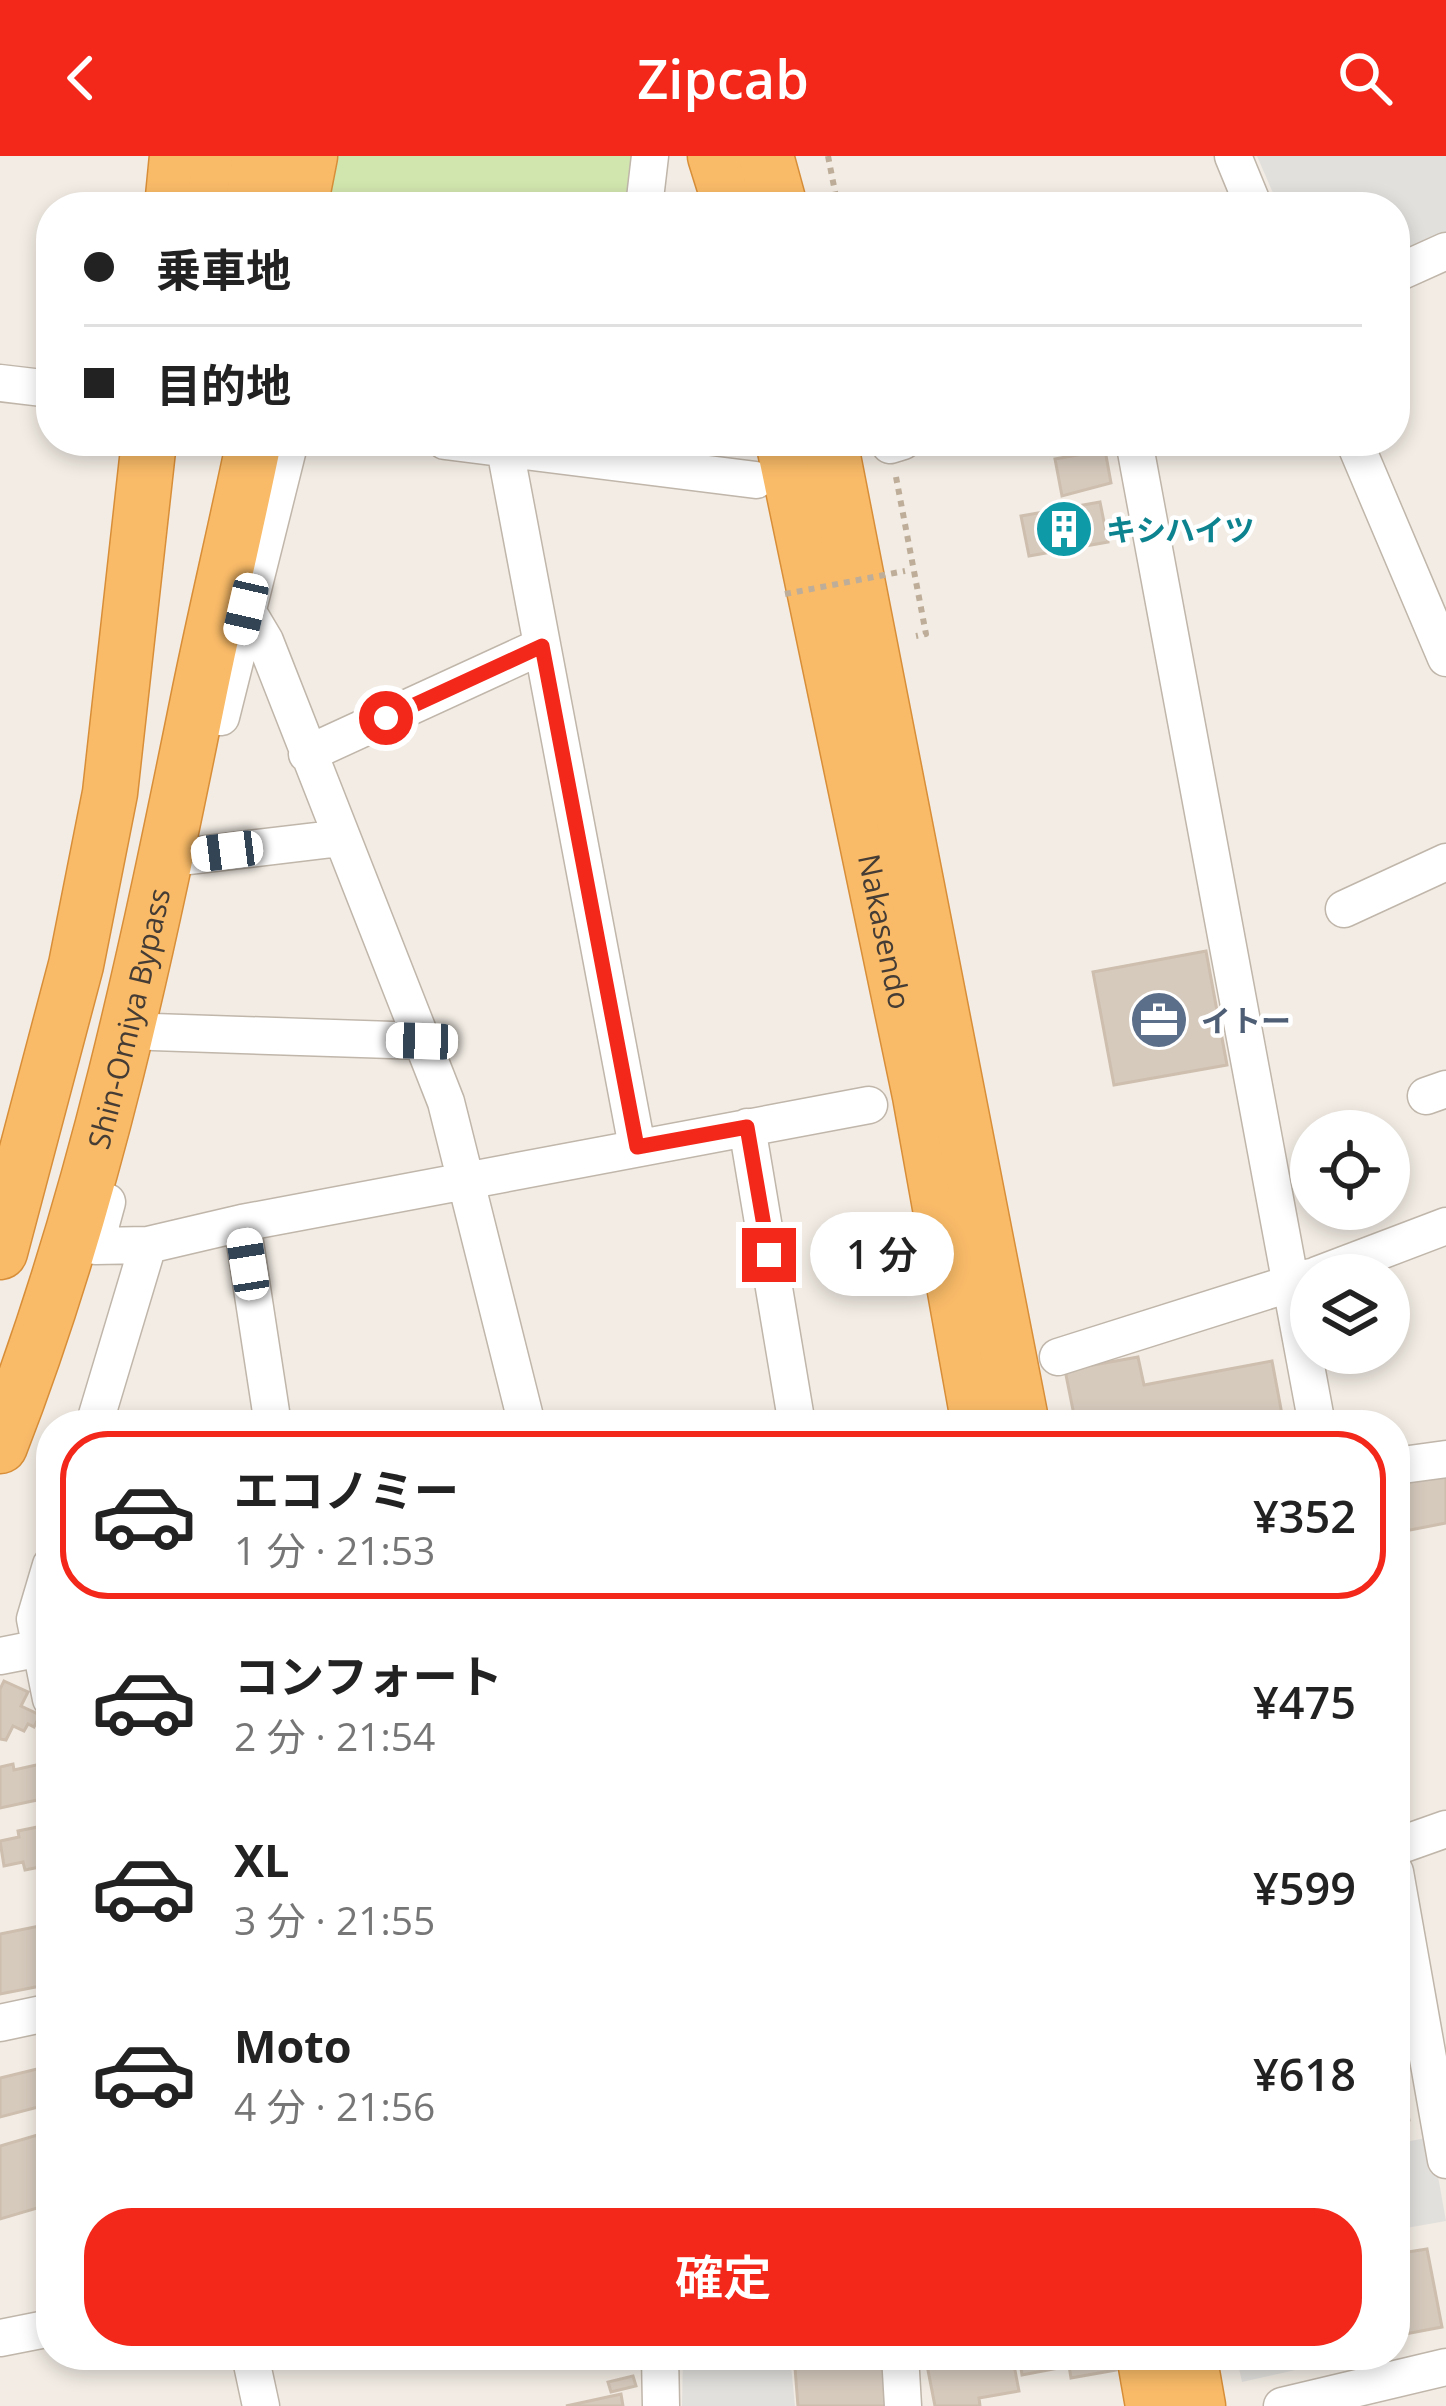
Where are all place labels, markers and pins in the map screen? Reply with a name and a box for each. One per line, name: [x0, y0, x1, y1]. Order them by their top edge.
building icon: キシハイツ: [1033, 498, 1095, 560]
place label: キシハイツ: [1106, 509, 1255, 550]
office icon: イトー: [1128, 989, 1190, 1051]
place label: イトー: [1201, 1000, 1291, 1041]

